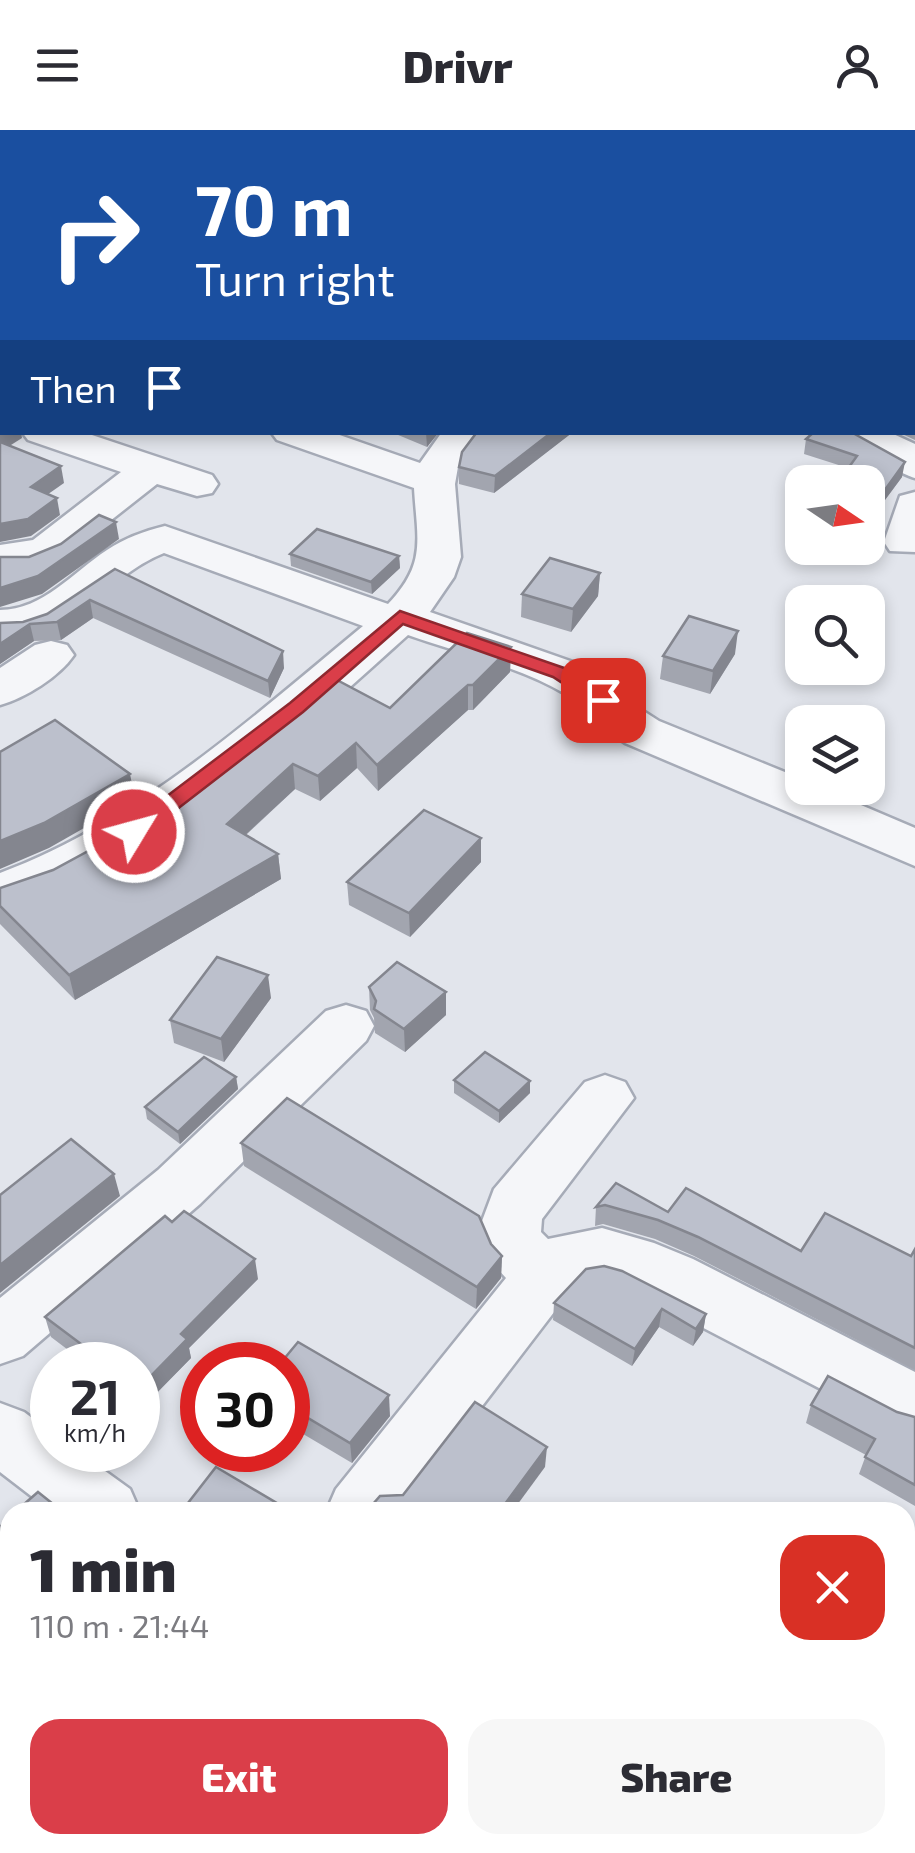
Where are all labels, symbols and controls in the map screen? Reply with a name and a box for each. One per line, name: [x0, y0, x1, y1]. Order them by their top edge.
icon: menu: [30, 38, 85, 93]
text: Drivr: [402, 38, 513, 92]
icon: person: [830, 38, 885, 93]
text: 70 m: [195, 166, 353, 250]
icon: right: [30, 170, 160, 300]
text: Turn right: [195, 251, 395, 305]
icon: arrive: [137, 360, 192, 415]
text: Then: [30, 365, 117, 411]
north arrow: [785, 465, 885, 565]
map controls: [785, 465, 885, 805]
button: search: [785, 585, 885, 685]
pin: [561, 658, 646, 743]
icon: arrive: [576, 673, 631, 728]
button: layers: [785, 705, 885, 805]
position arrow: [82, 780, 186, 884]
speed limit sign: 30: [180, 1342, 310, 1472]
text: 21: [70, 1365, 120, 1425]
text: km/h: [64, 1417, 126, 1447]
text: 1 min: [30, 1532, 177, 1604]
button: close: [780, 1535, 885, 1640]
text: 110 m · 21:44: [30, 1606, 209, 1644]
button: Exit: [30, 1719, 448, 1834]
button: Share: [468, 1719, 885, 1834]

